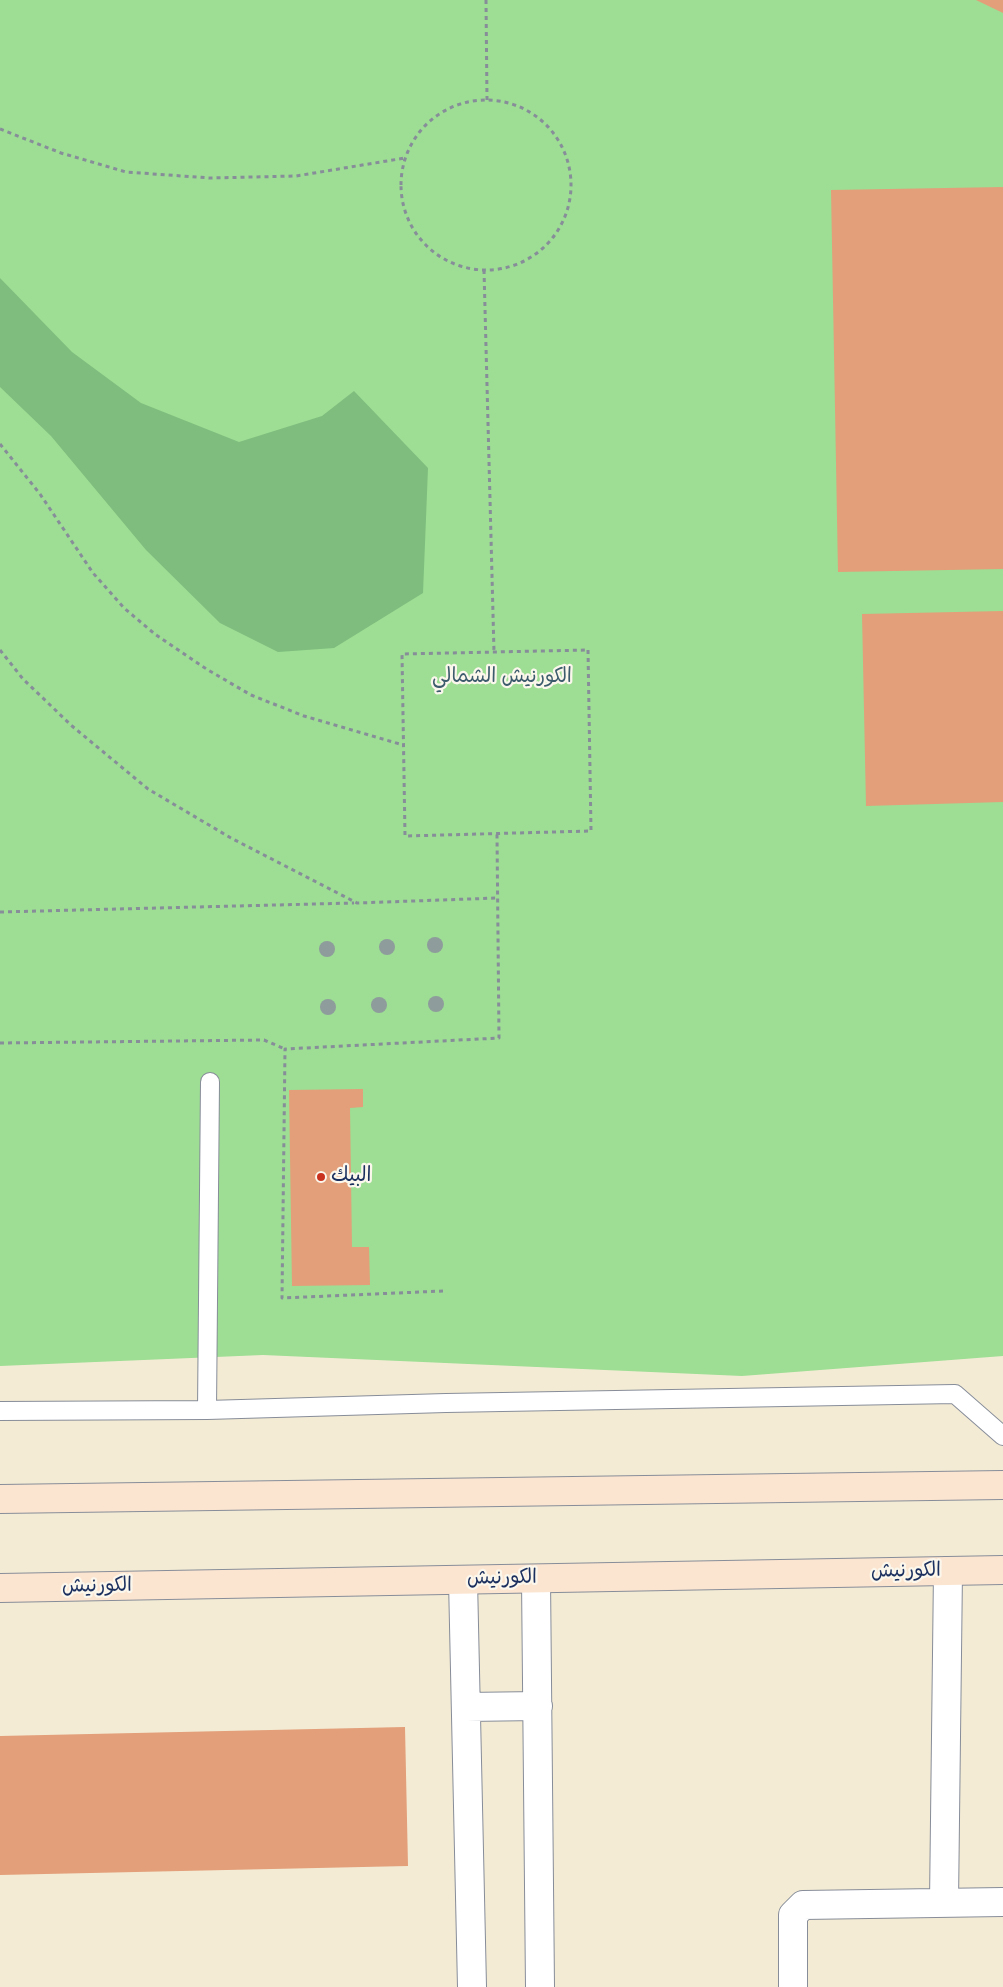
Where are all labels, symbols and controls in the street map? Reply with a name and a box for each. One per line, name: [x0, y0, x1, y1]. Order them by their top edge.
park label: الكورنيش الشمالي: [432, 666, 572, 690]
place label: البيك: [331, 1165, 371, 1189]
marker: البيك: [315, 1171, 327, 1183]
street label: الكورنيش: [871, 1559, 941, 1585]
street label: الكورنيش: [467, 1566, 537, 1592]
street label: الكورنيش: [62, 1574, 132, 1600]

